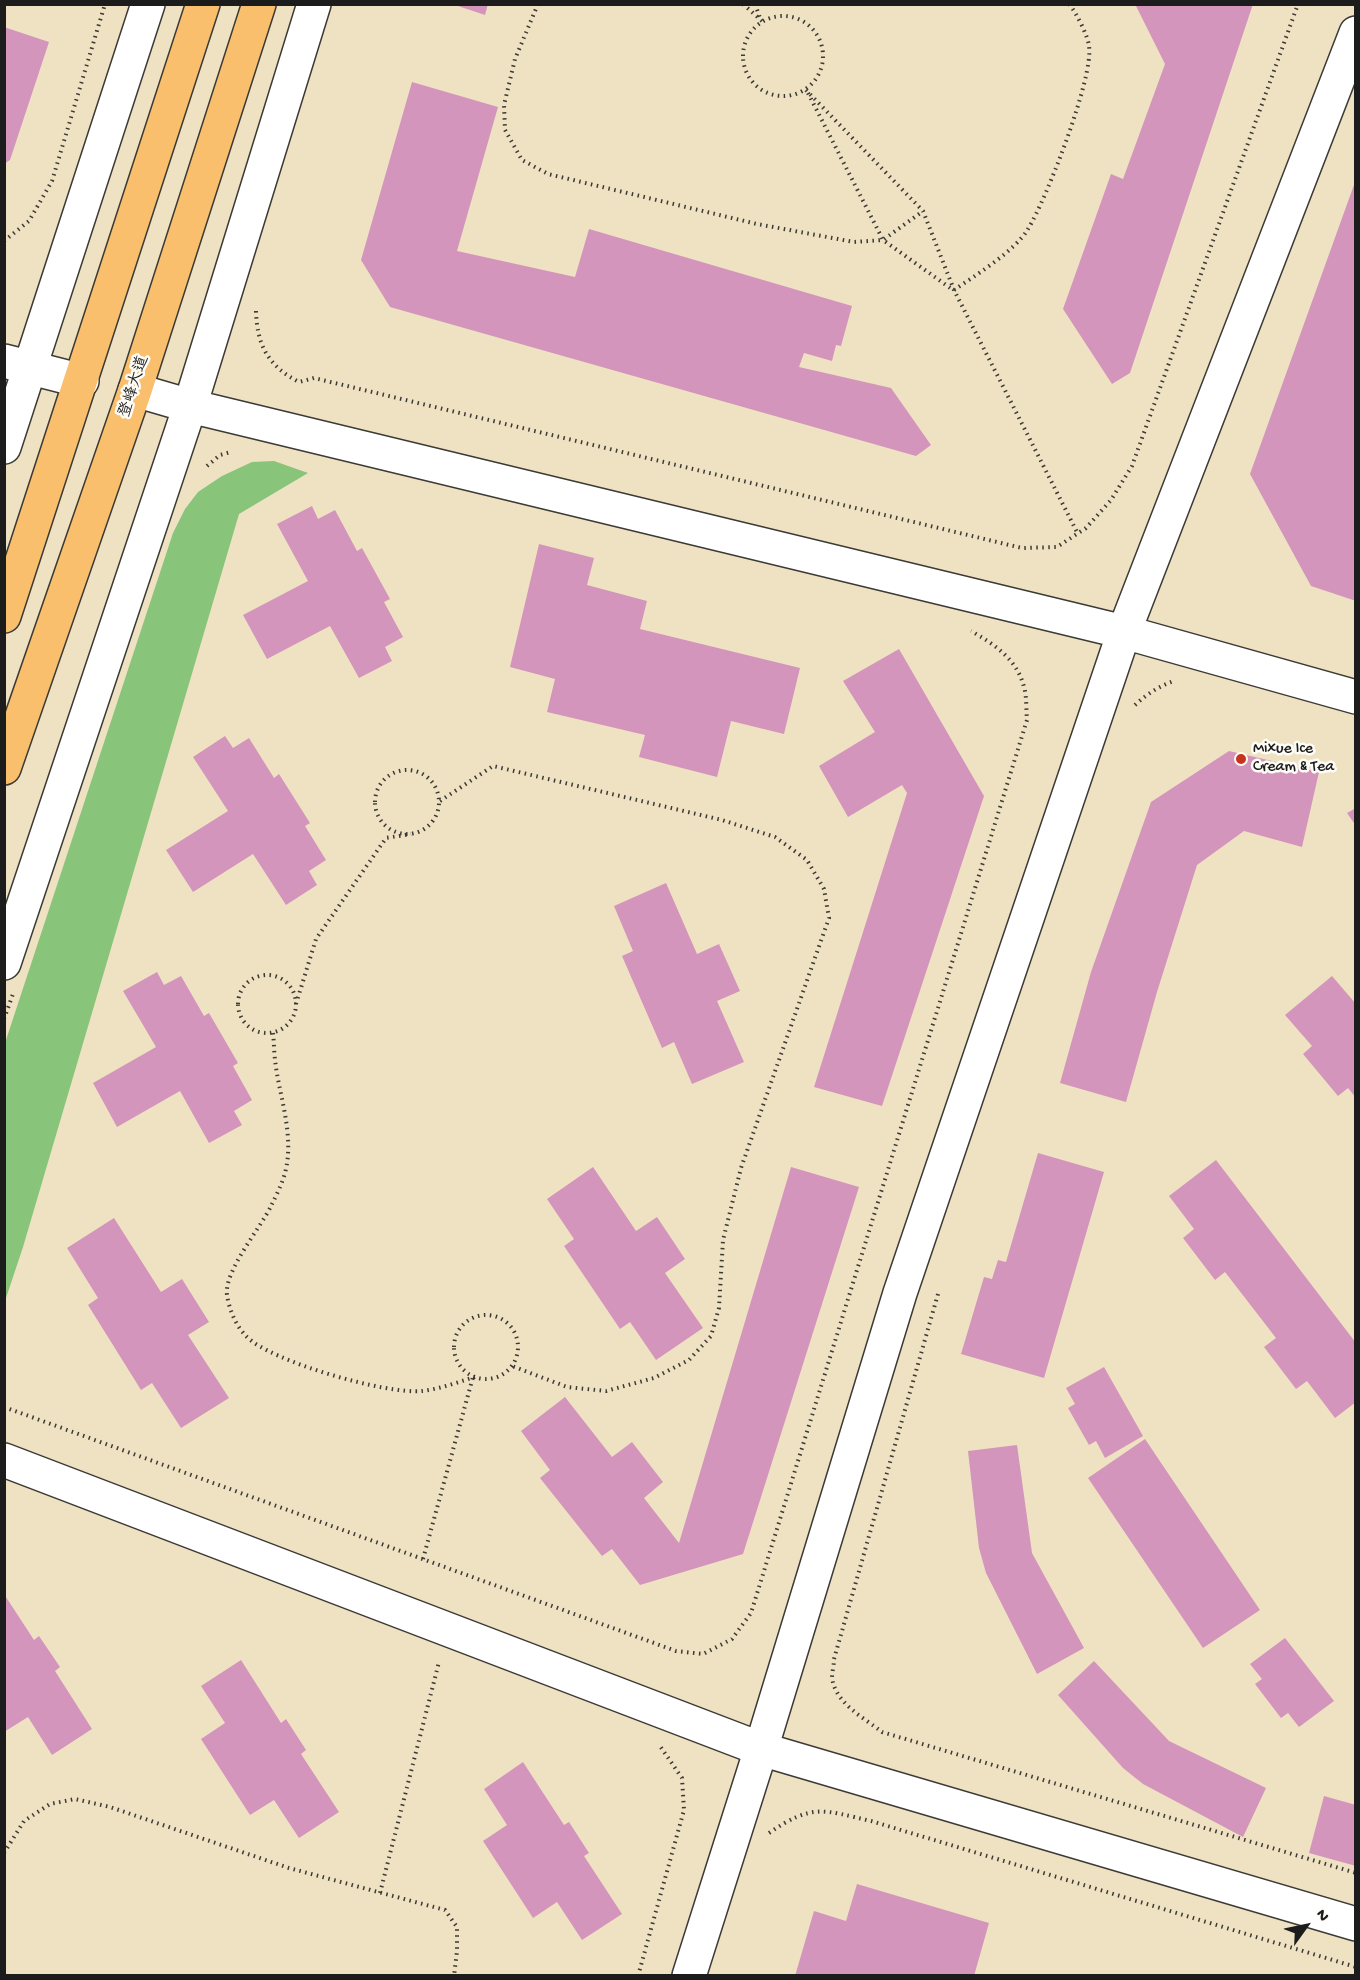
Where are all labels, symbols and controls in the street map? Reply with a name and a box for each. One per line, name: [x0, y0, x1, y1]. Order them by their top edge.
street label: 登峰大道: [116, 354, 154, 420]
place label: Mixue Ice Cream & Tea: [1253, 740, 1334, 778]
marker: Mixue Ice Cream & Tea: [1234, 752, 1248, 766]
north arrow: [1276, 1896, 1336, 1956]
text: N: [1311, 1906, 1332, 1925]

